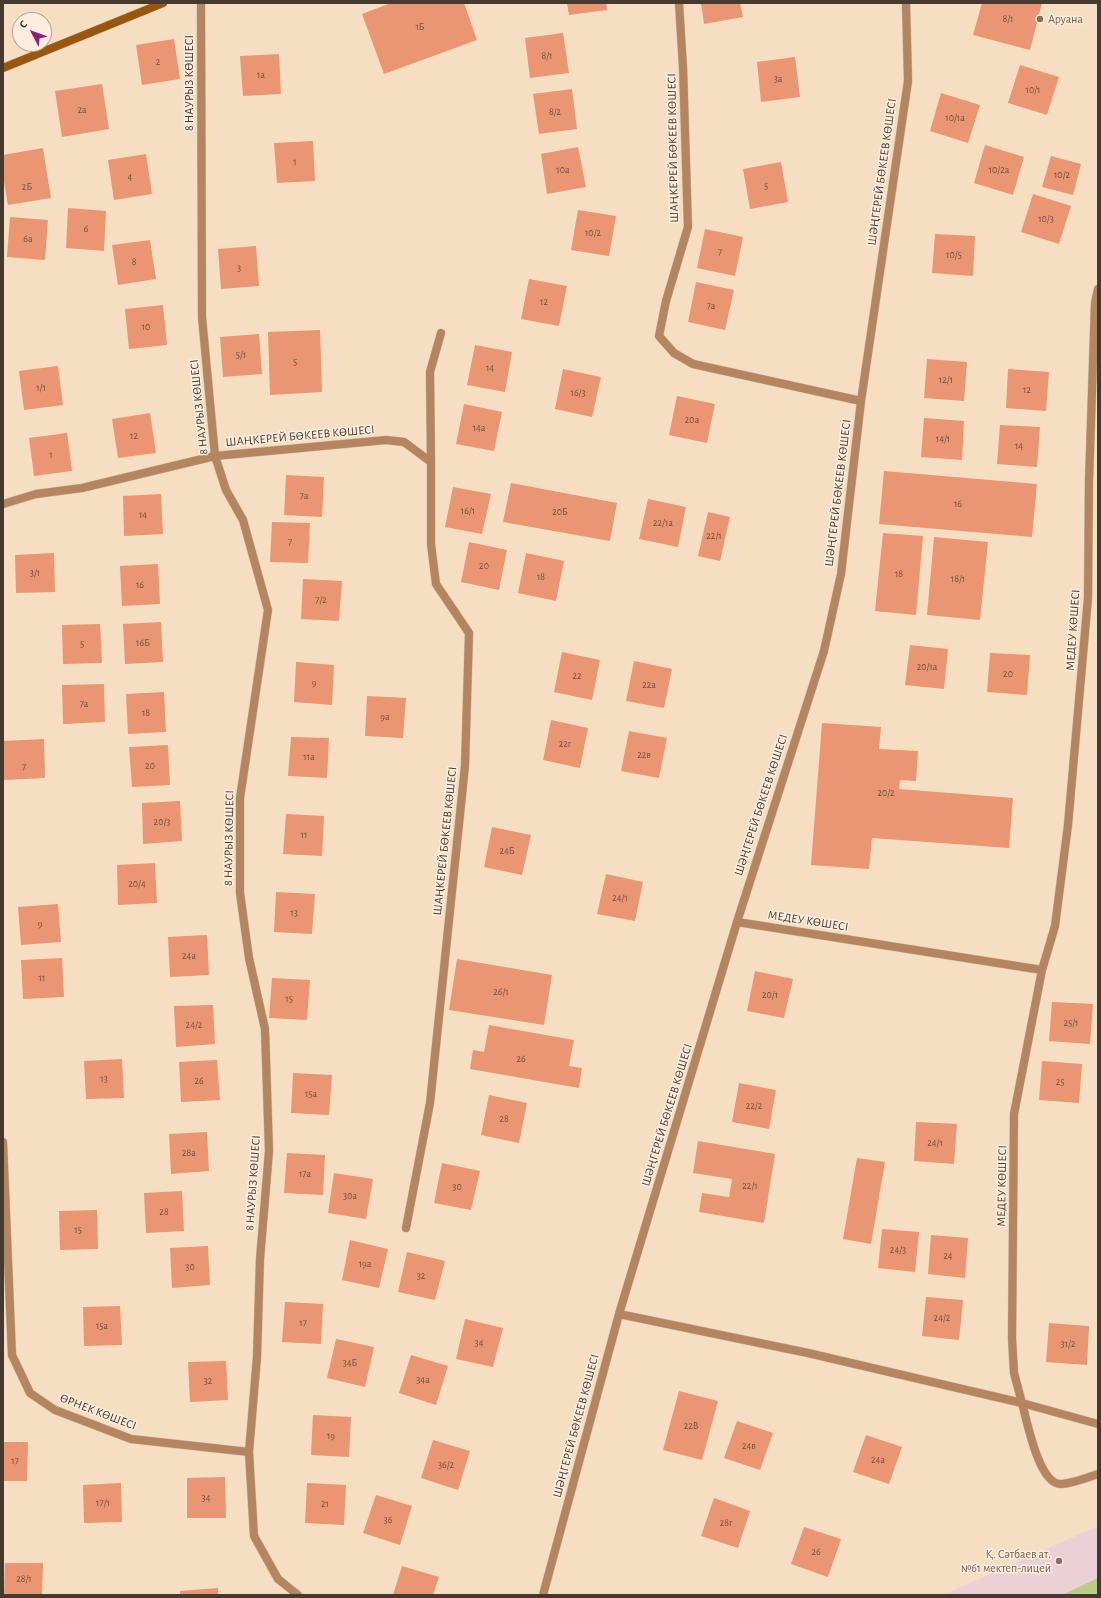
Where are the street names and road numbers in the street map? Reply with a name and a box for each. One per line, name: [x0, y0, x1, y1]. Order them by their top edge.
street label: 8 НАУРЫЗ КӨШЕСІ: [182, 35, 196, 131]
street label: ШАҢКЕРЕЙ БӨКЕЕВ КӨШЕСІ: [664, 73, 682, 223]
street label: ШӘҢГЕРЕЙ БӨКЕЕВ КӨШЕСІ: [865, 98, 899, 246]
street label: 8 НАУРЫЗ КӨШЕСІ: [187, 359, 211, 455]
street label: ШӘҢГЕРЕЙ БӨКЕЕВ КӨШЕСІ: [822, 419, 854, 567]
street label: ШАҢКЕРЕЙ БӨКЕЕВ КӨШЕСІ: [225, 422, 375, 450]
street label: МЕДЕУ КӨШЕСІ: [1063, 589, 1083, 671]
street label: ШӘҢГЕРЕЙ БӨКЕЕВ КӨШЕСІ: [731, 732, 791, 878]
street label: ШАҢКЕРЕЙ БӨКЕЕВ КӨШЕСІ: [430, 766, 460, 916]
street label: 8 НАУРЫЗ КӨШЕСІ: [221, 790, 237, 886]
street label: МЕДЕУ КӨШЕСІ: [767, 908, 849, 934]
street label: ШӘҢГЕРЕЙ БӨКЕЕВ КӨШЕСІ: [638, 1042, 696, 1188]
street label: 8 НАУРЫЗ КӨШЕСІ: [242, 1135, 264, 1231]
street label: МЕДЕУ КӨШЕСІ: [994, 1145, 1010, 1227]
street label: ШӘҢГЕРЕЙ БӨКЕЕВ КӨШЕСІ: [550, 1353, 602, 1499]
street label: ӨРНЕК КӨШЕСІ: [58, 1391, 138, 1433]

